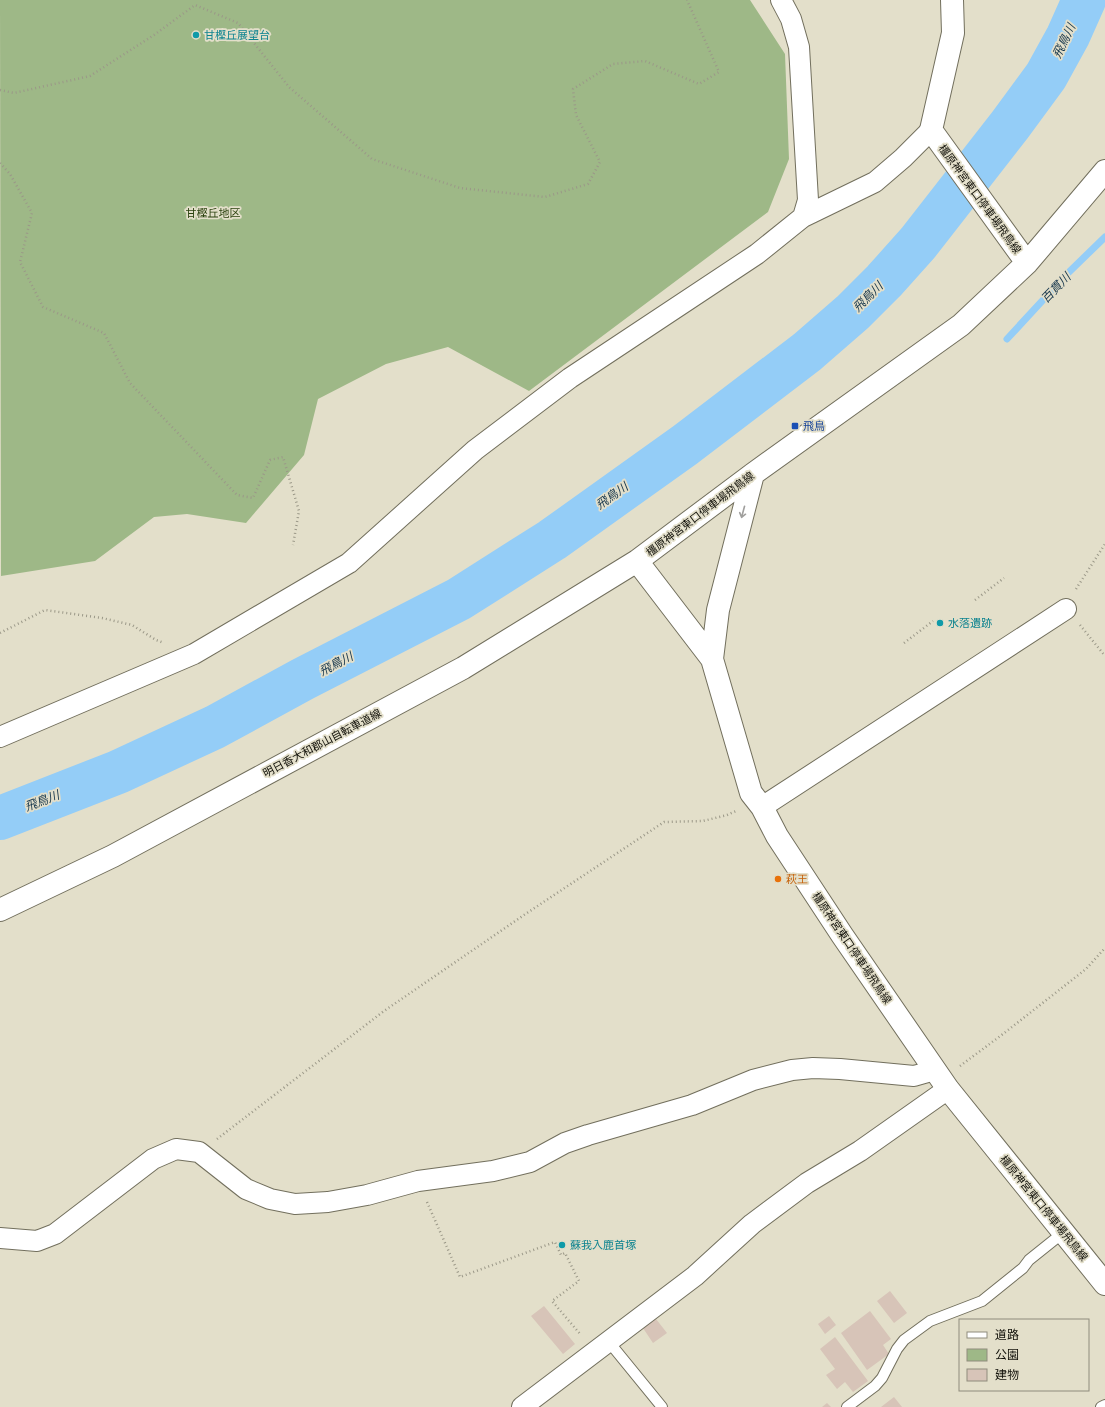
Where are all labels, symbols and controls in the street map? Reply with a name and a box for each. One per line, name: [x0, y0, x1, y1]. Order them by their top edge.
water label: 飛鳥川: [1050, 20, 1079, 60]
place label: 甘樫丘展望台: [204, 29, 270, 41]
marker: 甘樫丘展望台: [191, 30, 201, 40]
street label: 橿原神宮東口停車場飛鳥線: [936, 142, 1024, 256]
park label: 甘樫丘地区: [186, 207, 241, 219]
water label: 百貫川: [1038, 269, 1075, 306]
water label: 飛鳥川: [850, 278, 887, 315]
place label: 飛鳥: [803, 420, 825, 432]
marker: 飛鳥: [790, 421, 800, 431]
street label: 橿原神宮東口停車場飛鳥線: [644, 469, 756, 559]
water label: 飛鳥川: [593, 479, 632, 512]
one-way arrow: [739, 505, 746, 518]
place label: 水落遺跡: [948, 617, 992, 629]
marker: 水落遺跡: [935, 618, 945, 628]
water label: 飛鳥川: [317, 648, 357, 679]
street label: 明日香大和郡山自転車道線: [261, 707, 383, 779]
water label: 飛鳥川: [23, 787, 63, 814]
place label: 萩王: [786, 873, 808, 885]
marker: 萩王: [773, 874, 783, 884]
street label: 橿原神宮東口停車場飛鳥線: [810, 890, 894, 1006]
street label: 橿原神宮東口停車場飛鳥線: [998, 1153, 1090, 1263]
place label: 蘇我入鹿首塚: [570, 1239, 636, 1251]
marker: 蘇我入鹿首塚: [557, 1240, 567, 1250]
legend: [959, 1319, 1089, 1391]
text: 道路: [995, 1328, 1019, 1342]
text: 公園: [995, 1348, 1019, 1362]
text: 建物: [995, 1368, 1019, 1382]

